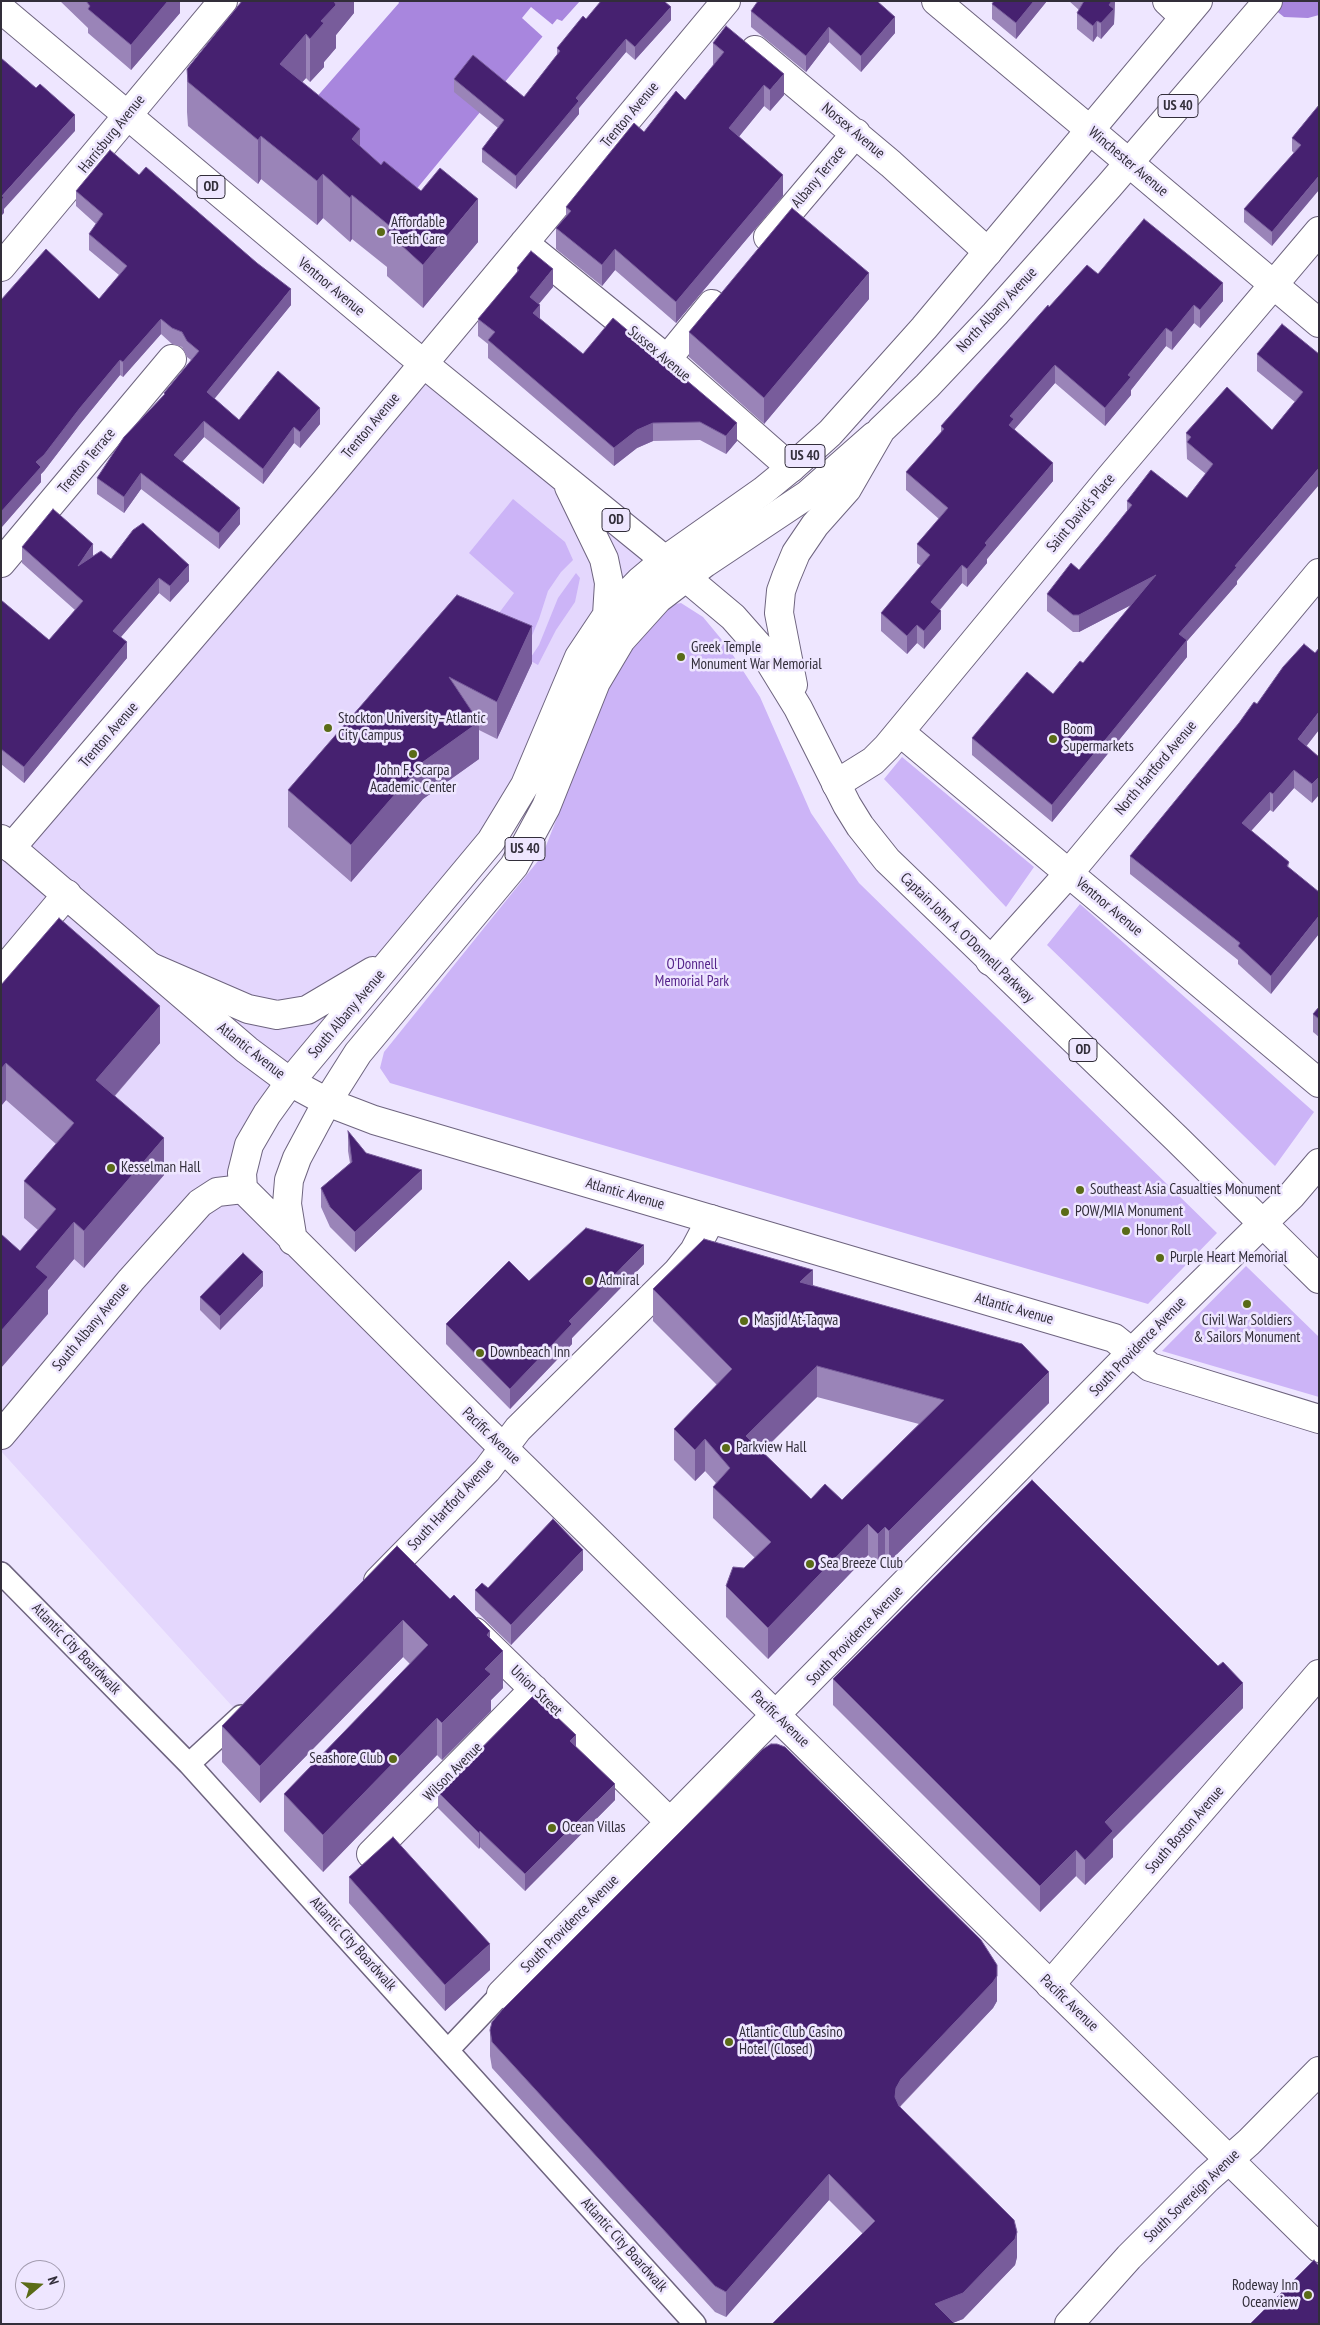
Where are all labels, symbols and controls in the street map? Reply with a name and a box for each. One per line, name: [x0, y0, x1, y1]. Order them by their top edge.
street label: Trenton Avenue: [597, 78, 663, 152]
street label: Harrisburg Avenue: [75, 91, 149, 177]
road number: US 40: [1158, 94, 1198, 118]
street label: Norsex Avenue: [818, 99, 888, 163]
street label: Winchester Avenue: [1084, 123, 1172, 201]
street label: Albany Terrace: [788, 142, 850, 212]
road number: OD: [197, 176, 225, 198]
place label: Affordable Teeth Care: [391, 214, 445, 249]
marker: Affordable Teeth Care: [375, 226, 387, 238]
street label: Ventnor Avenue: [294, 254, 368, 320]
street label: North Albany Avenue: [953, 264, 1041, 356]
street label: Sussex Avenue: [624, 323, 694, 385]
street label: Trenton Avenue: [338, 389, 404, 463]
street label: Trenton Terrace: [55, 425, 119, 497]
road number: US 40: [785, 444, 825, 468]
street label: Saint David's Place: [1043, 470, 1119, 556]
road number: OD: [602, 508, 630, 532]
place label: Greek Temple Monument War Memorial: [691, 639, 822, 674]
marker: Greek Temple Monument War Memorial: [675, 651, 687, 663]
street label: Trenton Avenue: [76, 699, 142, 771]
place label: Stockton University–Atlantic City Campus: [338, 710, 486, 745]
street label: North Hartford Avenue: [1111, 717, 1201, 819]
place label: Boom Supermarkets: [1063, 721, 1134, 756]
marker: Stockton University–Atlantic City Campus: [322, 722, 334, 734]
marker: Boom Supermarkets: [1047, 733, 1059, 745]
marker: John F. Scarpa Academic Center: [407, 748, 419, 760]
place label: John F. Scarpa Academic Center: [370, 762, 456, 797]
road number: US 40: [505, 838, 545, 861]
street label: Captain John A. O'Donnell Parkway: [896, 869, 1038, 1007]
street label: Ventnor Avenue: [1072, 874, 1146, 940]
park label: O'Donnell Memorial Park: [655, 956, 729, 991]
street label: South Albany Avenue: [305, 966, 389, 1062]
street label: Atlantic Avenue: [214, 1019, 288, 1083]
road number: OD: [1069, 1038, 1097, 1062]
place label: Kesselman Hall: [121, 1159, 200, 1177]
marker: Kesselman Hall: [105, 1162, 117, 1174]
street label: Atlantic Avenue: [584, 1174, 666, 1214]
place label: Southeast Asia Casualties Monument: [1090, 1181, 1281, 1199]
marker: Southeast Asia Casualties Monument: [1074, 1184, 1086, 1196]
place label: POW/MIA Monument: [1075, 1203, 1183, 1221]
marker: POW/MIA Monument: [1059, 1206, 1071, 1218]
place label: Honor Roll: [1136, 1222, 1191, 1240]
marker: Honor Roll: [1120, 1225, 1132, 1237]
place label: Purple Heart Memorial: [1170, 1249, 1287, 1267]
marker: Purple Heart Memorial: [1154, 1252, 1166, 1264]
place label: Admiral: [599, 1272, 639, 1290]
marker: Admiral: [583, 1275, 595, 1287]
street label: South Albany Avenue: [49, 1279, 133, 1375]
street label: Atlantic Avenue: [973, 1289, 1055, 1329]
street label: South Providence Avenue: [1086, 1294, 1190, 1400]
marker: Civil War Soldiers & Sailors Monument: [1241, 1298, 1253, 1310]
place label: Masjid At-Taqwa: [754, 1312, 838, 1330]
place label: Civil War Soldiers & Sailors Monument: [1194, 1312, 1300, 1347]
marker: Masjid At-Taqwa: [738, 1315, 750, 1327]
place label: Downbeach Inn: [490, 1344, 570, 1362]
marker: Downbeach Inn: [474, 1347, 486, 1359]
street label: Pacific Avenue: [458, 1404, 524, 1468]
place label: Parkview Hall: [736, 1439, 806, 1457]
marker: Parkview Hall: [720, 1442, 732, 1454]
street label: South Hartford Avenue: [404, 1456, 498, 1554]
place label: Sea Breeze Club: [820, 1555, 903, 1573]
marker: Sea Breeze Club: [804, 1558, 816, 1570]
street label: South Providence Avenue: [803, 1583, 907, 1689]
street label: Atlantic City Boardwalk: [28, 1599, 124, 1699]
street label: Union Street: [506, 1662, 566, 1720]
street label: Pacific Avenue: [747, 1687, 813, 1751]
street label: Wilson Avenue: [420, 1739, 486, 1805]
place label: Seashore Club: [309, 1750, 383, 1768]
marker: Seashore Club: [387, 1753, 399, 1765]
street label: South Boston Avenue: [1142, 1783, 1228, 1877]
place label: Ocean Villas: [562, 1819, 626, 1837]
marker: Ocean Villas: [546, 1822, 558, 1834]
street label: South Providence Avenue: [517, 1871, 623, 1977]
street label: Atlantic City Boardwalk: [306, 1893, 400, 1995]
street label: Pacific Avenue: [1036, 1971, 1102, 2035]
place label: Atlantic Club Casino Hotel (Closed): [739, 2024, 843, 2059]
marker: Atlantic Club Casino Hotel (Closed): [723, 2036, 735, 2048]
street label: South Sovereign Avenue: [1140, 2146, 1244, 2246]
street label: Atlantic City Boardwalk: [577, 2194, 671, 2296]
north arrow: [15, 2260, 65, 2310]
text: N: [44, 2274, 63, 2287]
place label: Rodeway Inn Oceanview: [1232, 2277, 1298, 2312]
marker: Rodeway Inn Oceanview: [1302, 2289, 1314, 2301]

